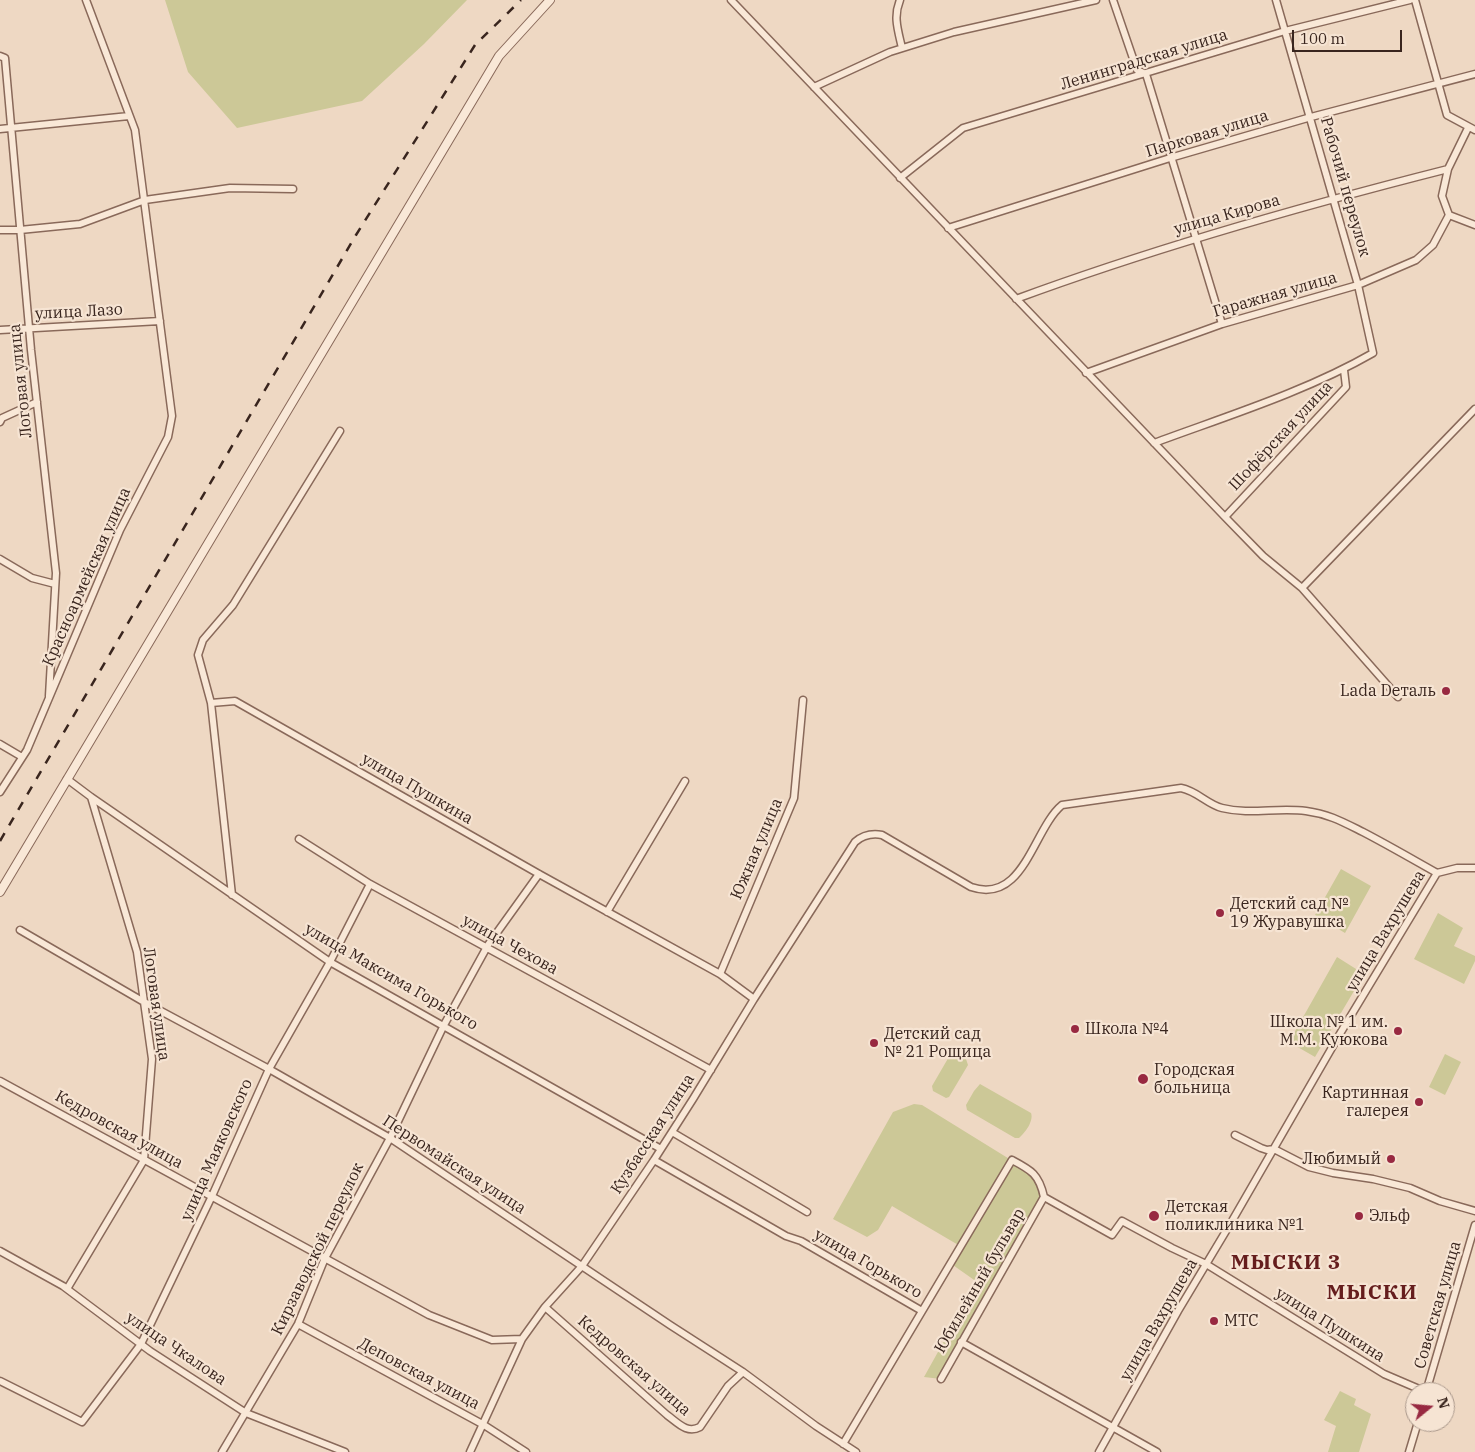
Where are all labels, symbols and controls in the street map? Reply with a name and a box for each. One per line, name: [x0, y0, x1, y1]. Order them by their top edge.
scale bar: [1295, 20, 1405, 52]
street label: Ленинградская улица: [1058, 25, 1230, 95]
text: 100 m: [1300, 29, 1345, 48]
street label: Парковая улица: [1143, 106, 1271, 162]
street label: Рабочий переулок: [1316, 115, 1374, 259]
street label: улица Кирова: [1172, 191, 1282, 239]
street label: Гаражная улица: [1211, 268, 1339, 322]
street label: улица Лазо: [35, 300, 123, 324]
street label: Логовая улица: [5, 323, 37, 439]
street label: Шофёрская улица: [1225, 377, 1337, 495]
street label: Красноармейская улица: [39, 485, 135, 669]
place label: Lada Dеталь: [1340, 681, 1436, 701]
marker: Lada Dеталь: [1440, 685, 1452, 697]
street label: улица Пушкина: [358, 749, 476, 829]
street label: Южная улица: [727, 795, 787, 903]
street label: улица Вахрушева: [1342, 867, 1430, 995]
place label: Детский сад № 19 Журавушка: [1230, 894, 1349, 932]
marker: Детский сад № 19 Журавушка: [1214, 907, 1226, 919]
street label: улица Чехова: [459, 911, 561, 979]
street label: улица Максима Горького: [301, 919, 481, 1035]
street label: Логовая улица: [139, 946, 173, 1062]
place label: Школа № 1 им. М.М. Куюкова: [1270, 1012, 1388, 1050]
place label: Школа №4: [1085, 1019, 1169, 1039]
marker: Школа №4: [1069, 1023, 1081, 1035]
place label: Детский сад № 21 Рощица: [884, 1024, 991, 1062]
marker: Школа № 1 им. М.М. Куюкова: [1392, 1025, 1404, 1037]
marker: Детский сад № 21 Рощица: [868, 1037, 880, 1049]
place label: Городская больница: [1154, 1060, 1235, 1098]
street label: Кузбасская улица: [607, 1070, 699, 1198]
marker: Городская больница: [1136, 1072, 1150, 1086]
street label: улица Маяковского: [177, 1076, 257, 1224]
place label: Картинная галерея: [1322, 1083, 1409, 1121]
street label: Кедровская улица: [52, 1087, 186, 1173]
marker: Картинная галерея: [1413, 1096, 1425, 1108]
street label: Первомайская улица: [379, 1111, 529, 1219]
place label: Любимый: [1302, 1149, 1381, 1169]
marker: Любимый: [1385, 1153, 1397, 1165]
street label: Кирзаводской переулок: [268, 1160, 368, 1338]
place label: Детская поликлиника №1: [1165, 1197, 1305, 1235]
street label: Юбилейный бульвар: [931, 1205, 1029, 1357]
place label: Эльф: [1369, 1206, 1410, 1226]
marker: Детская поликлиника №1: [1147, 1209, 1161, 1223]
marker: Эльф: [1353, 1210, 1365, 1222]
street label: улица Горького: [810, 1225, 926, 1303]
street label: Советская улица: [1411, 1239, 1465, 1371]
district label: МЫСКИ 3: [1230, 1250, 1342, 1276]
street label: улица Вахрушева: [1116, 1255, 1202, 1385]
district label: МЫСКИ: [1326, 1280, 1418, 1306]
street label: улица Пушкина: [1272, 1284, 1388, 1366]
street label: улица Чкалова: [122, 1308, 230, 1390]
place label: МТС: [1224, 1311, 1259, 1331]
street label: Кедровская улица: [574, 1312, 694, 1420]
marker: МТС: [1208, 1315, 1220, 1327]
street label: Деповская улица: [355, 1334, 483, 1414]
north arrow: [1405, 1382, 1455, 1432]
text: N: [1433, 1395, 1454, 1411]

